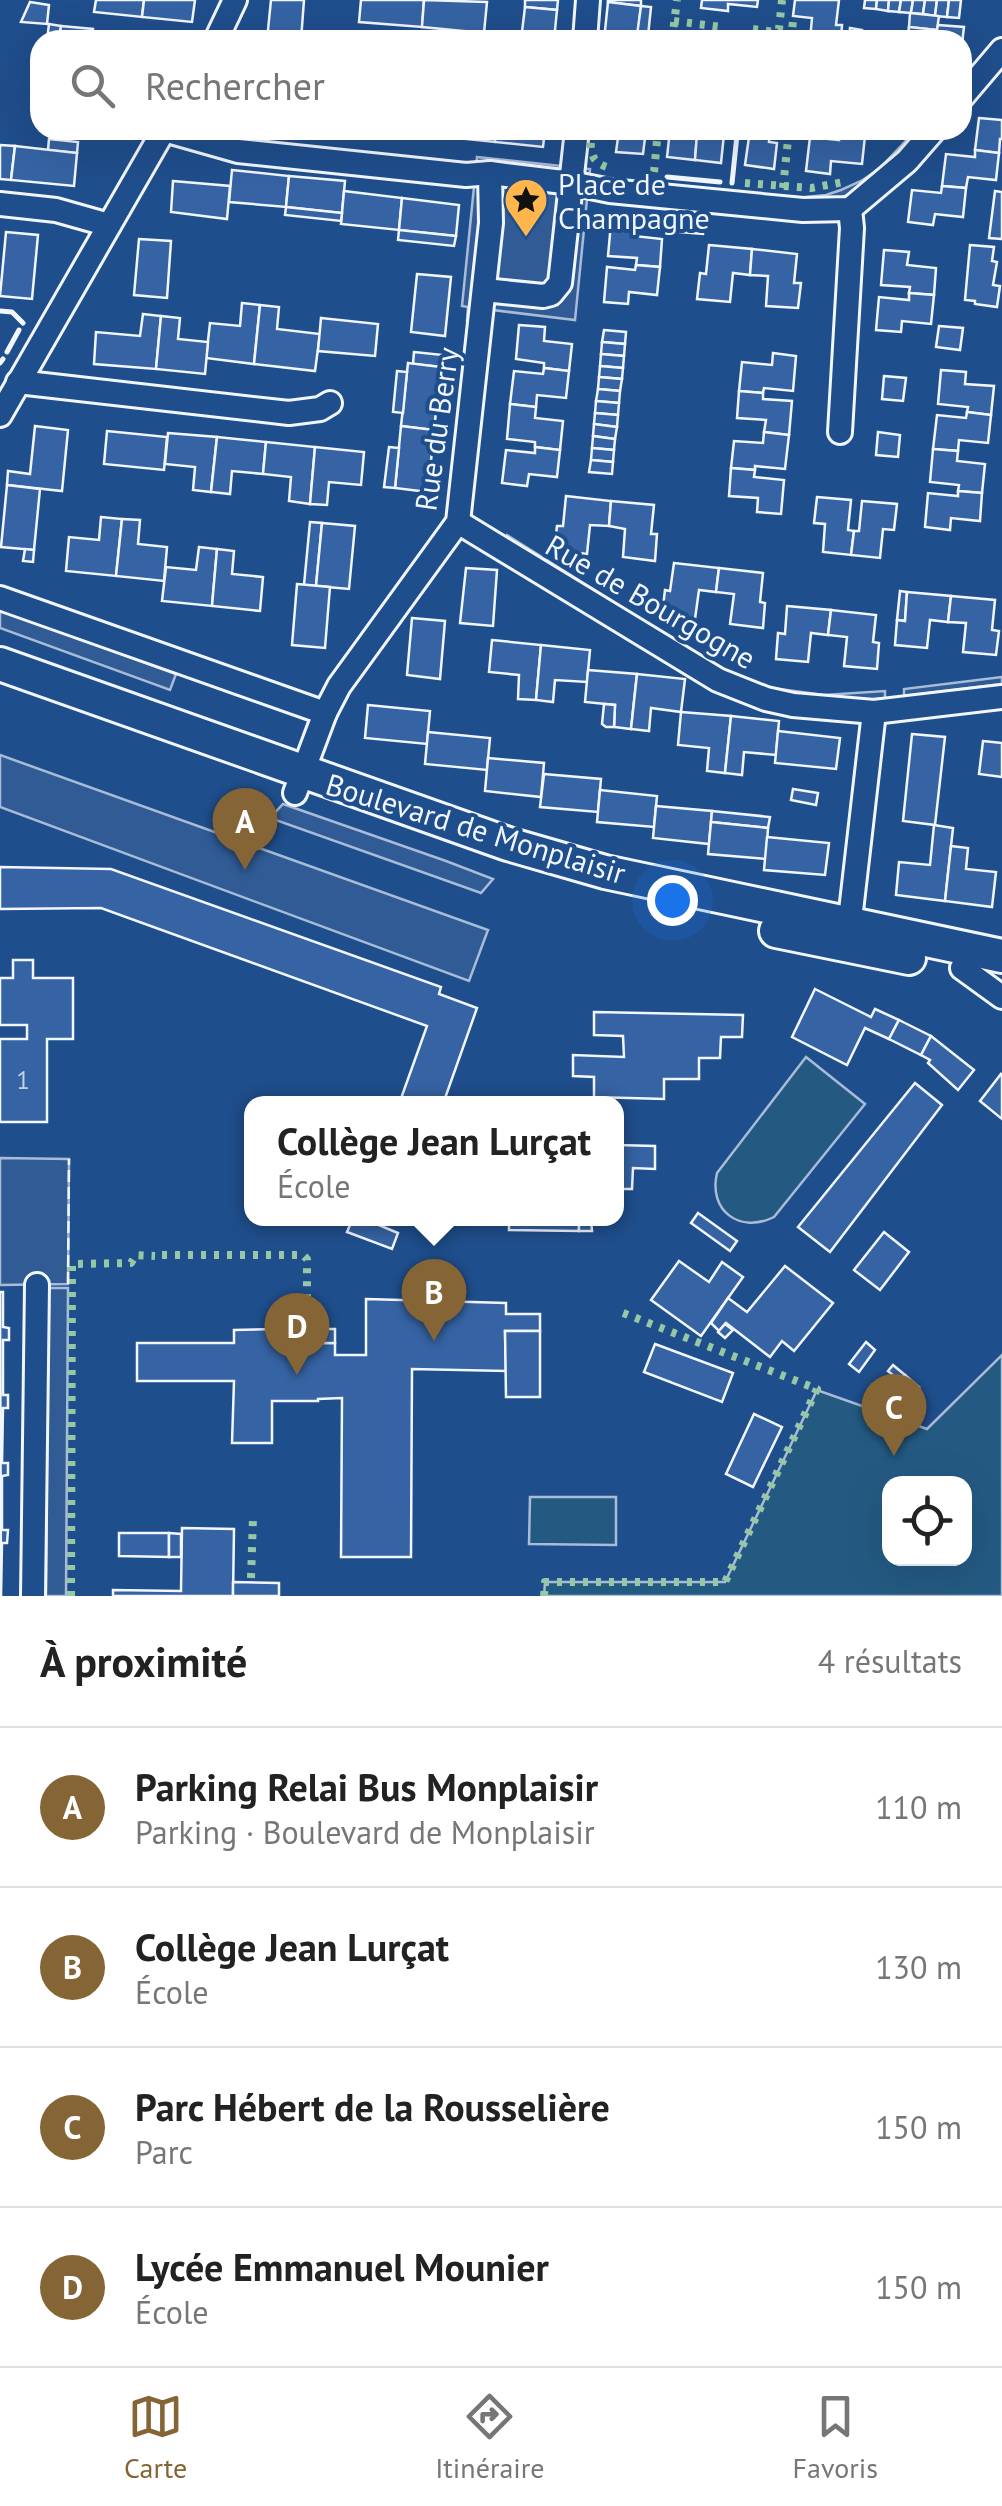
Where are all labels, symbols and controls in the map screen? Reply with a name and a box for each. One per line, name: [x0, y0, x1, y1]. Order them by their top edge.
search box: [30, 30, 972, 140]
icon: search: [65, 58, 120, 113]
text: Rechercher: [145, 61, 325, 110]
place label: Place de Champagne: [558, 164, 710, 237]
place icon: Place de Champagne: [503, 177, 549, 238]
street label: Rue du Berry: [405, 345, 467, 513]
street label: Rue de Bourgogne: [539, 525, 763, 677]
street label: Boulevard de Monplaisir: [321, 764, 631, 892]
pin: A: [212, 788, 278, 870]
your location: [647, 875, 698, 926]
house number: 1: [16, 1064, 30, 1096]
popup: [244, 1096, 624, 1226]
text: Collège Jean Lurçat: [277, 1116, 591, 1165]
text: École: [277, 1165, 351, 1207]
pin: B: [402, 1258, 466, 1341]
pin: D: [264, 1292, 330, 1375]
pin: C: [862, 1374, 926, 1456]
map controls: [882, 1476, 972, 1566]
button: locate: [882, 1476, 972, 1566]
text: À proximité: [40, 1634, 247, 1689]
text: 4 résultats: [818, 1640, 962, 1682]
text: Parking Relai Bus Monplaisir: [135, 1762, 598, 1811]
text: A: [63, 1786, 82, 1828]
text: 110 m: [875, 1786, 962, 1828]
text: Parking · Boulevard de Monplaisir: [135, 1811, 595, 1853]
text: Collège Jean Lurçat: [135, 1922, 449, 1971]
text: B: [63, 1946, 82, 1988]
text: 130 m: [875, 1946, 962, 1988]
text: École: [135, 1971, 209, 2013]
text: Parc Hébert de la Rousselière: [135, 2082, 610, 2131]
text: C: [64, 2106, 81, 2148]
text: 150 m: [875, 2106, 962, 2148]
text: Parc: [135, 2131, 193, 2173]
text: Lycée Emmanuel Mounier: [135, 2242, 549, 2291]
text: D: [62, 2266, 83, 2308]
text: 150 m: [875, 2266, 962, 2308]
text: École: [135, 2291, 209, 2333]
tab: Carte: [124, 2389, 187, 2486]
tab: Itinéraire: [435, 2389, 545, 2486]
tab: Favoris: [793, 2389, 878, 2486]

